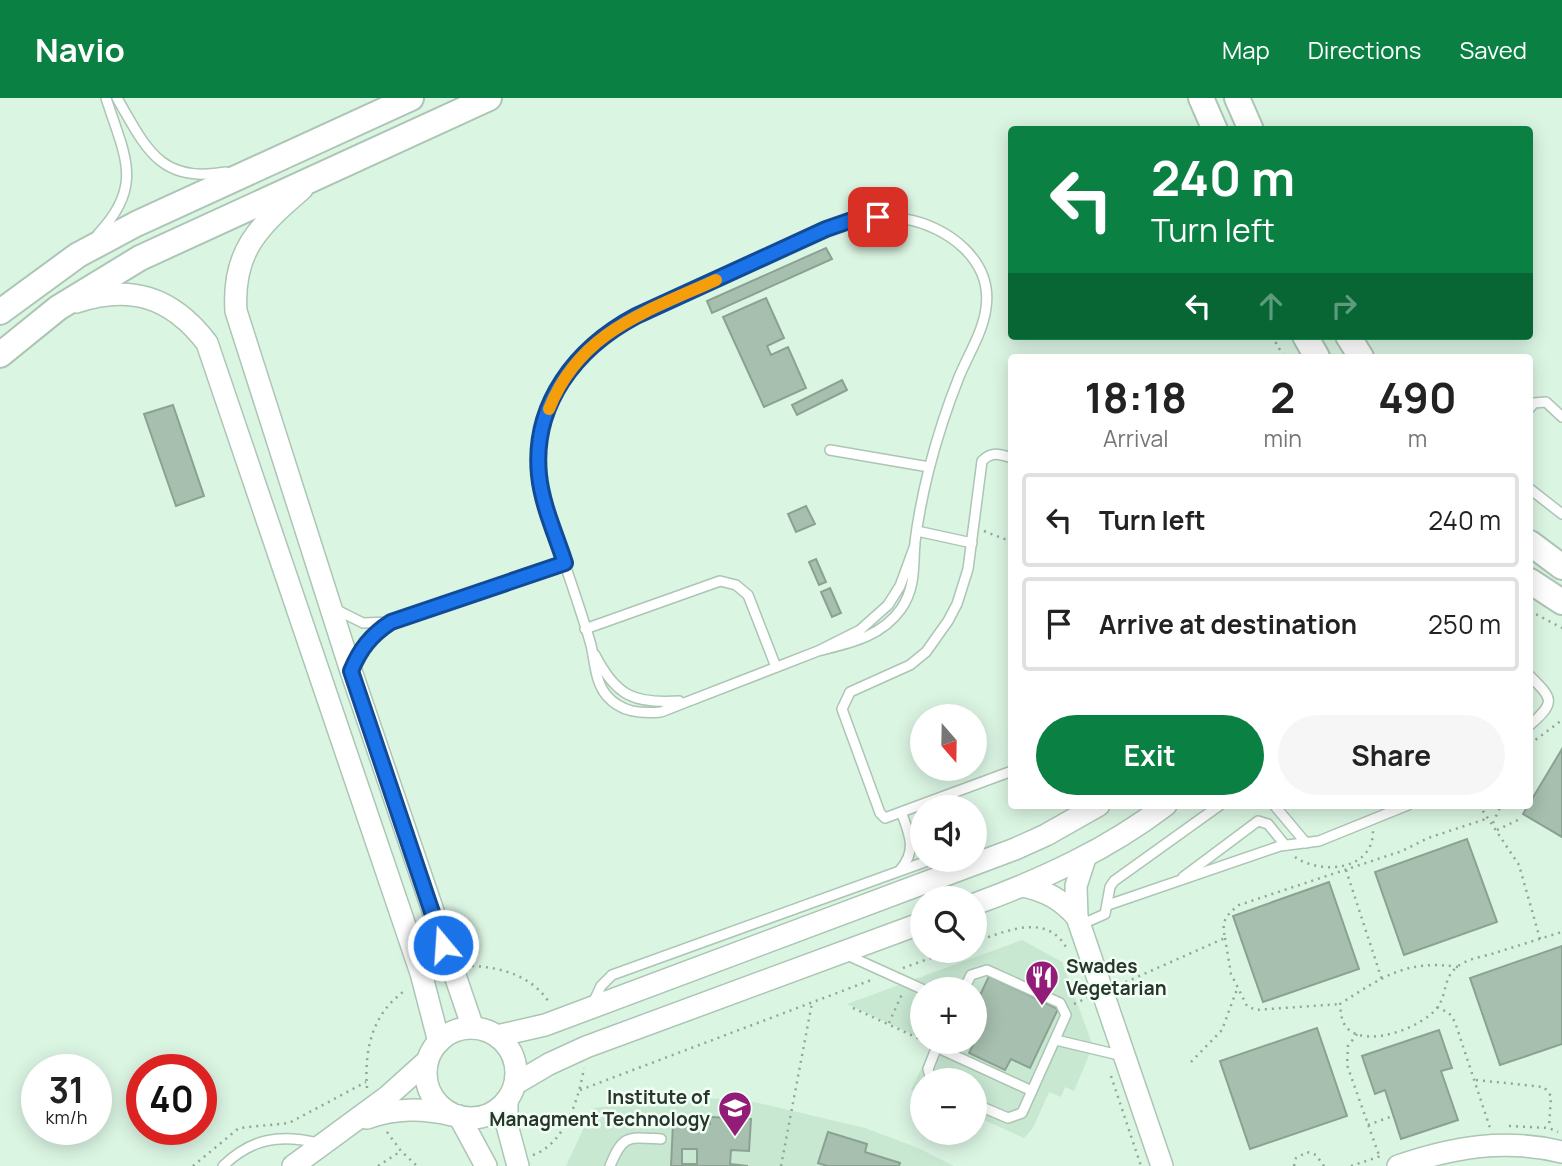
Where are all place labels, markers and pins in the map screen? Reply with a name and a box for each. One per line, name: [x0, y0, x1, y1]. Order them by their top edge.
pin: [848, 187, 908, 247]
place label: Swades Vegetarian: [1066, 953, 1167, 1001]
restaurant icon: Swades Vegetarian: [1023, 958, 1061, 1007]
place label: Institute of Managment Technology: [489, 1084, 710, 1132]
school or university icon: Institute of Managment Technology: [716, 1089, 754, 1138]

